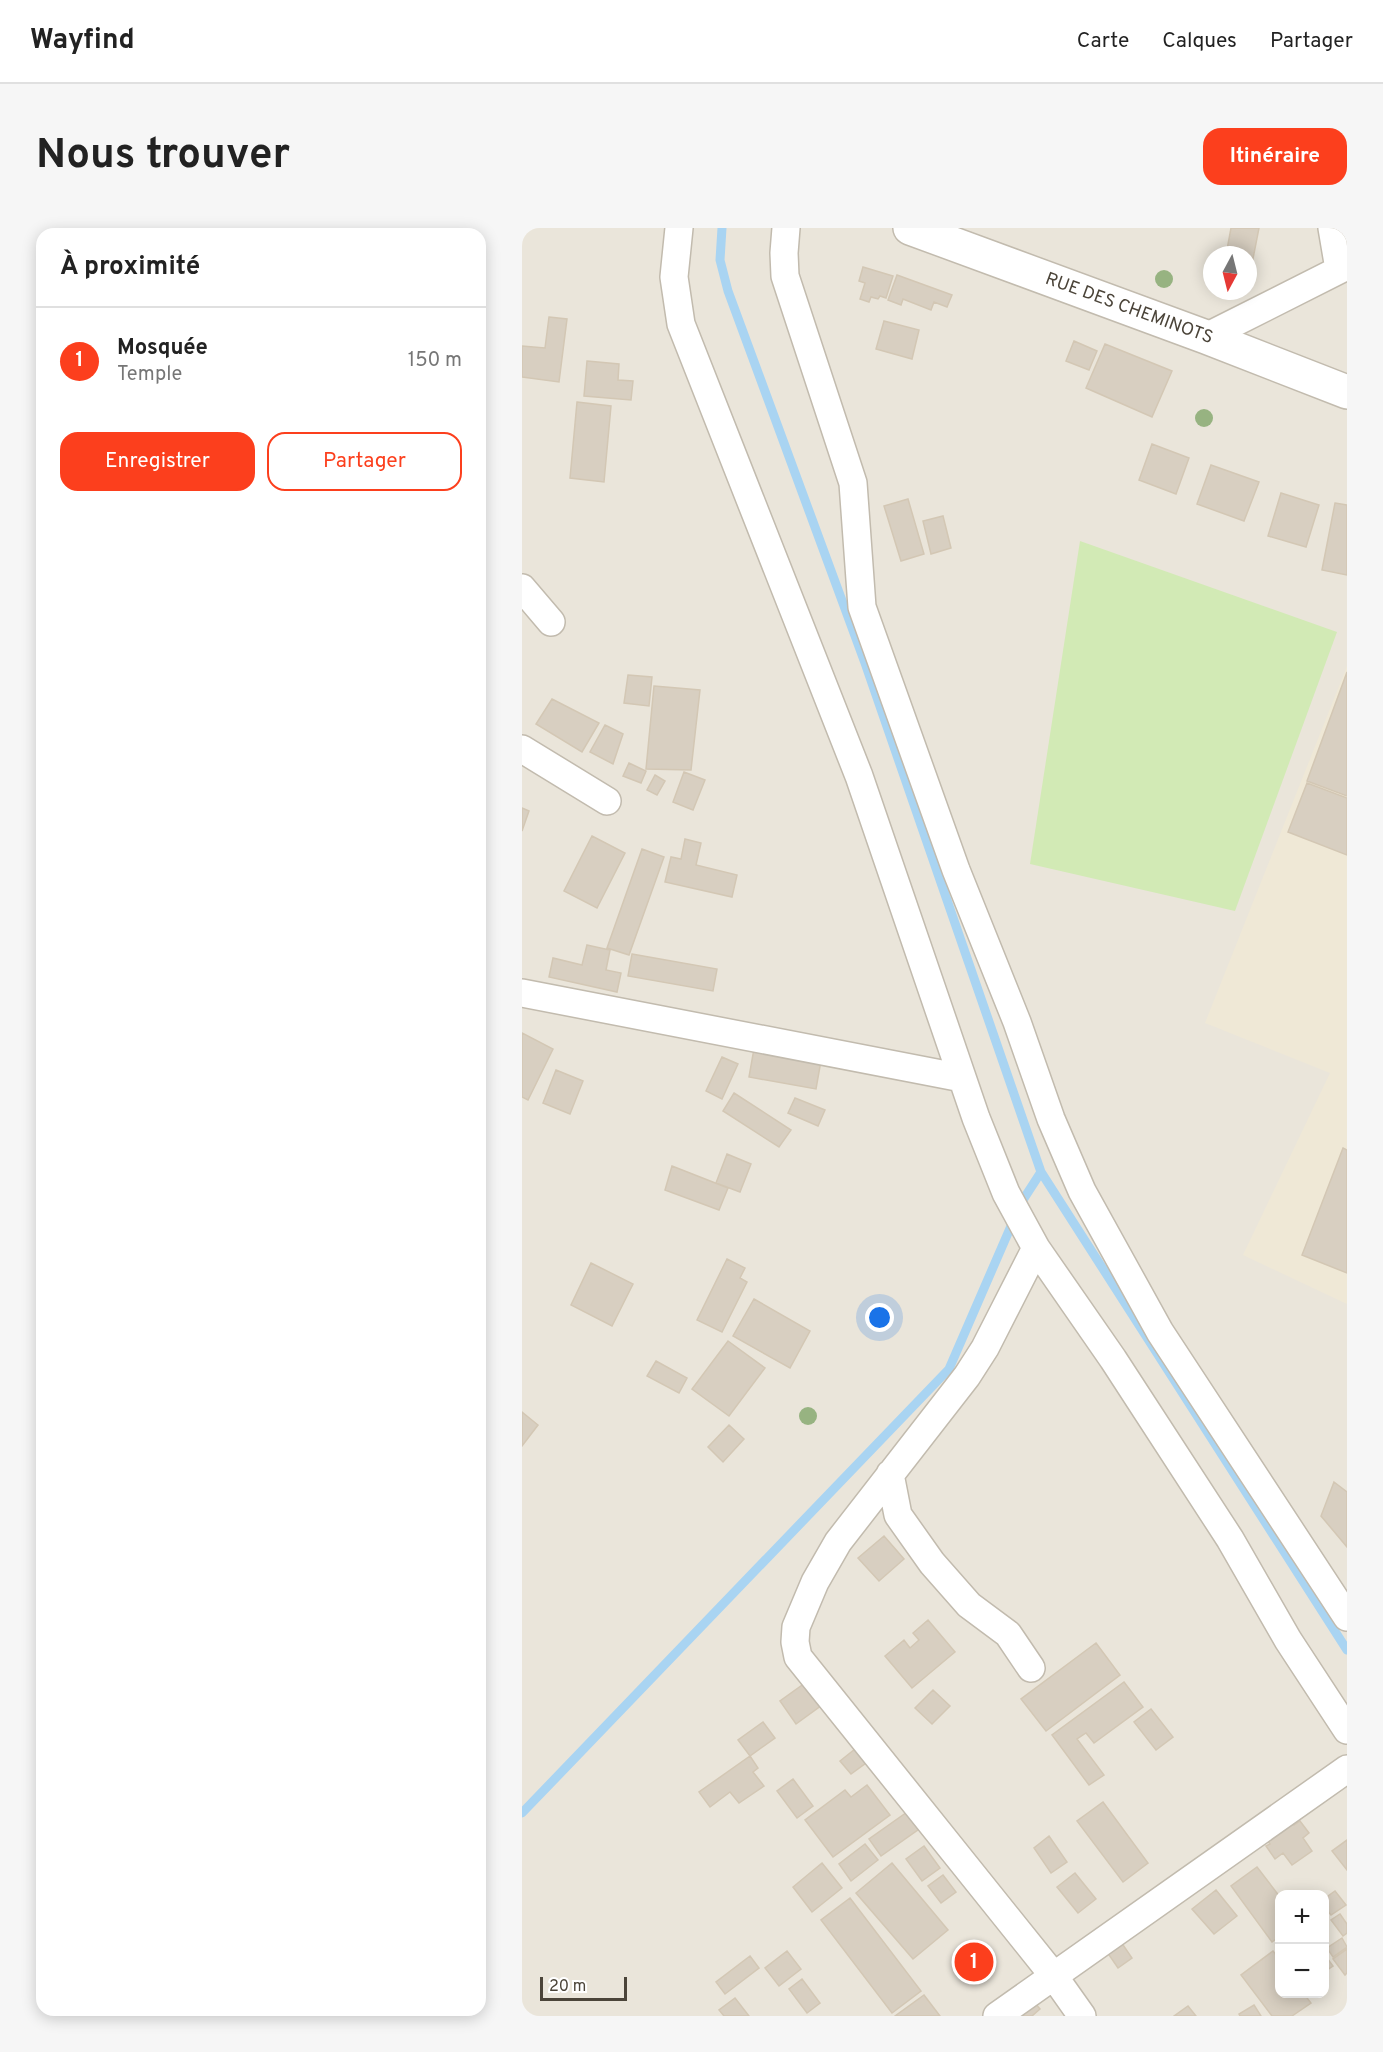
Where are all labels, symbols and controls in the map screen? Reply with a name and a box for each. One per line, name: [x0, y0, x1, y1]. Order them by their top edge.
text: Wayfind: [30, 23, 135, 59]
text: Carte: [1077, 28, 1129, 55]
text: Calques: [1162, 28, 1237, 55]
text: Partager: [1270, 28, 1353, 55]
button: Itinéraire: [1203, 128, 1347, 185]
text: Nous trouver: [36, 130, 290, 183]
north arrow: [1203, 246, 1257, 300]
text: À proximité: [60, 251, 200, 284]
street label: RUE DES CHEMINOTS: [1042, 268, 1216, 350]
text: Mosquée: [117, 335, 208, 362]
text: 1: [76, 348, 84, 374]
text: 150 m: [408, 348, 462, 374]
text: Temple: [117, 362, 182, 388]
button: Enregistrer: [60, 432, 255, 491]
button: Partager: [267, 432, 462, 491]
your location: [865, 1303, 894, 1332]
map controls: [1275, 1890, 1329, 1998]
button: +: [1275, 1890, 1329, 1944]
pin: 1: [954, 1940, 994, 1984]
button: −: [1275, 1944, 1329, 1998]
scale bar: [540, 1974, 627, 2002]
text: 20 m: [549, 1977, 586, 1997]

